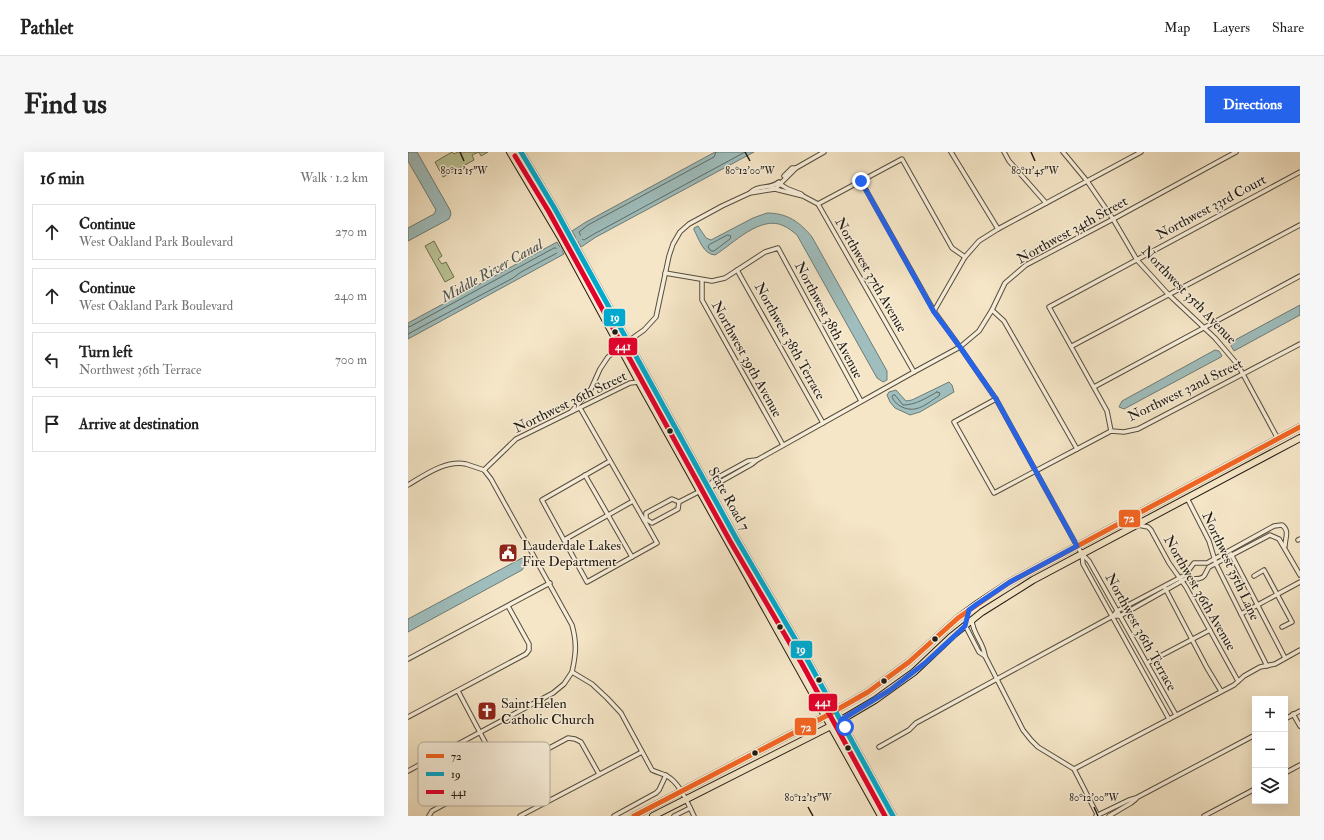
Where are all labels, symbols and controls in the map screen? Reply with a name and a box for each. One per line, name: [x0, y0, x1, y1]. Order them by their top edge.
text: Pathlet: [20, 16, 74, 40]
text: Map: [1164, 19, 1190, 36]
text: Layers: [1212, 19, 1250, 36]
text: Share: [1272, 19, 1304, 36]
button: Directions: [1205, 86, 1300, 123]
text: Find us: [24, 87, 107, 122]
text: 80°12'15"W: [440, 165, 488, 177]
text: 80°12'00"W: [725, 165, 775, 177]
text: 80°11'45"W: [1011, 165, 1060, 177]
text: 16 min: [40, 168, 85, 189]
text: Walk · 1.2 km: [300, 170, 368, 186]
street label: Northwest 33rd Court: [1153, 171, 1269, 243]
route end: [852, 172, 870, 190]
street label: Northwest 34th Street: [1014, 192, 1131, 267]
text: Continue: [79, 215, 135, 234]
street label: Northwest 37th Avenue: [831, 215, 911, 336]
icon: ahead: [41, 221, 63, 243]
text: 270 m: [335, 224, 367, 240]
text: West Oakland Park Boulevard: [79, 234, 233, 250]
water label: Middle River Canal: [437, 235, 547, 307]
street label: Northwest 35th Avenue: [1138, 243, 1240, 348]
street label: Northwest 38th Avenue: [791, 259, 867, 381]
text: Continue: [79, 279, 135, 298]
street label: Northwest 38th Terrace: [751, 279, 829, 403]
icon: ahead: [41, 285, 63, 307]
text: 240 m: [334, 288, 367, 304]
text: West Oakland Park Boulevard: [79, 298, 233, 314]
street label: Northwest 39th Avenue: [708, 298, 786, 420]
line badge: 19: [603, 308, 626, 327]
text: 19: [610, 311, 620, 324]
unlabelled marker: [610, 327, 620, 337]
line badge: 441: [608, 337, 638, 356]
text: 441: [614, 340, 631, 354]
text: Turn left: [79, 343, 133, 362]
icon: left: [41, 349, 63, 371]
text: 700 m: [335, 352, 367, 368]
street label: Northwest 32nd Street: [1125, 355, 1246, 425]
text: Northwest 36th Terrace: [79, 362, 202, 378]
street label: Northwest 36th Street: [511, 367, 630, 437]
icon: arrive: [41, 413, 63, 435]
text: Arrive at destination: [79, 415, 199, 434]
unlabelled marker: [665, 426, 675, 436]
street label: State Road 7: [705, 464, 754, 534]
line badge: 72: [1118, 509, 1141, 528]
street label: Northwest 35th Lane: [1198, 509, 1264, 623]
text: 72: [1124, 512, 1135, 525]
street label: Northwest 36th Avenue: [1160, 532, 1240, 654]
place label: Lauderdale Lakes Fire Department: [522, 537, 621, 571]
public building icon: Lauderdale Lakes Fire Department: [497, 542, 519, 564]
street label: Northwest 36th Terrace: [1102, 570, 1180, 694]
unlabelled marker: [775, 622, 785, 632]
unlabelled marker: [930, 634, 940, 644]
line badge: 19: [790, 640, 813, 659]
text: 19: [796, 643, 806, 656]
unlabelled marker: [814, 675, 824, 685]
unlabelled marker: [879, 676, 889, 686]
line badge: 441: [808, 693, 838, 712]
place label: Saint Helen Catholic Church: [501, 695, 595, 728]
text: 441: [814, 696, 831, 710]
map controls: [1252, 696, 1288, 804]
button: +: [1252, 696, 1288, 732]
church icon: Saint Helen Catholic Church: [476, 700, 498, 722]
line badge: 72: [794, 717, 817, 736]
route start: [836, 718, 854, 736]
text: 72: [801, 721, 812, 734]
button: −: [1252, 732, 1288, 768]
legend: [418, 742, 550, 806]
unlabelled marker: [843, 743, 853, 753]
unlabelled marker: [750, 748, 760, 758]
text: 72: [451, 750, 462, 763]
text: 19: [451, 768, 461, 781]
button: layers: [1252, 768, 1288, 804]
text: 441: [451, 786, 467, 799]
text: 80°12'15"W: [784, 792, 832, 804]
text: 80°12'00"W: [1069, 792, 1119, 804]

